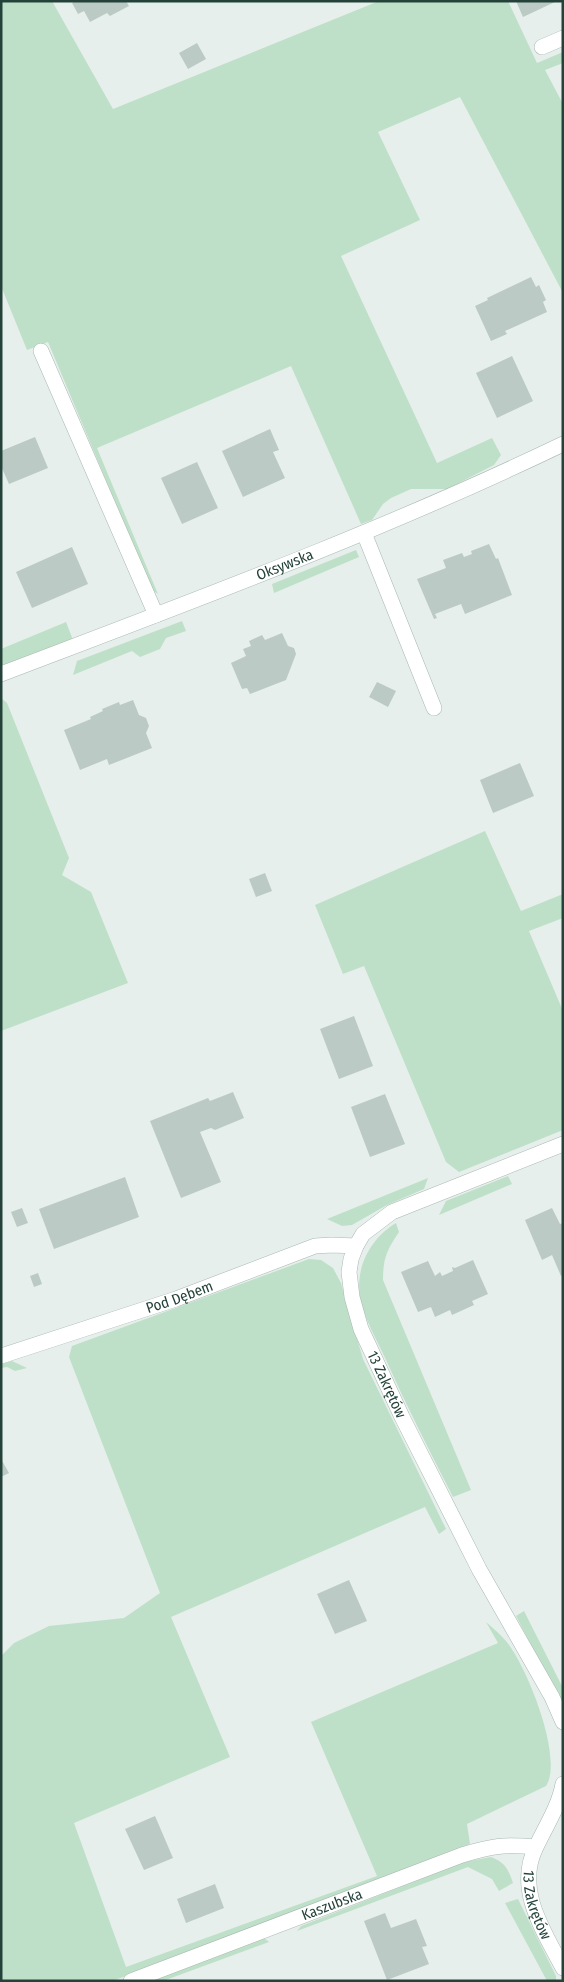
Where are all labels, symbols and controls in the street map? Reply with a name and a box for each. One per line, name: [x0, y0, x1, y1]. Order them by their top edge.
street label: Oksywska: [254, 545, 316, 584]
street label: Pod Dębem: [144, 1277, 216, 1317]
street label: 13 Zakrętów: [363, 1348, 410, 1421]
street label: 13 Zakrętów: [520, 1869, 555, 1943]
street label: Kaszubska: [299, 1885, 365, 1924]

